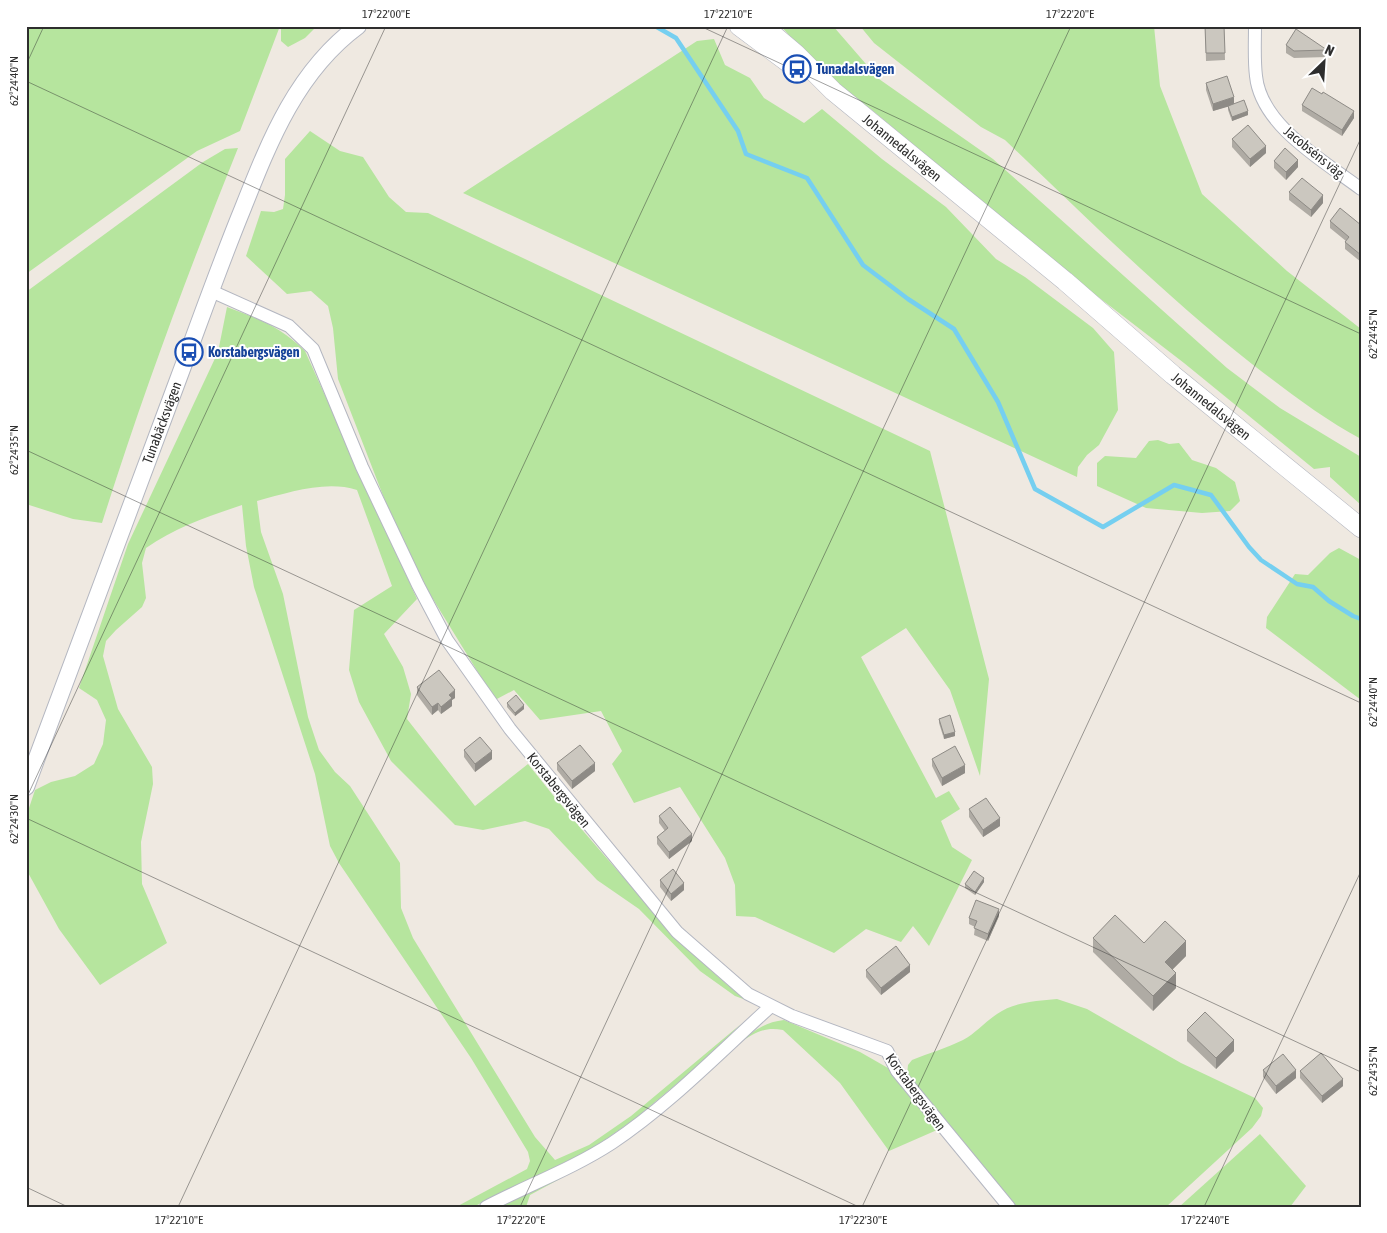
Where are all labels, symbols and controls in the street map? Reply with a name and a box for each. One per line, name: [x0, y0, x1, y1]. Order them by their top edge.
text: 17°22'00"E: [362, 7, 410, 21]
text: 17°22'10"E: [704, 7, 752, 21]
text: 17°22'20"E: [1046, 7, 1094, 21]
north arrow: [1300, 38, 1350, 88]
text: N: [1322, 41, 1337, 59]
bus stop icon: Tunadalsvägen: [782, 54, 812, 84]
text: 62°24'40"N: [7, 56, 21, 106]
place label: Tunadalsvägen: [816, 61, 895, 77]
street label: Johannedalsvägen: [860, 111, 945, 185]
street label: Jacobséns väg: [1281, 123, 1347, 181]
text: 62°24'45"N: [1366, 309, 1380, 359]
bus stop icon: Korstabergsvägen: [174, 337, 204, 367]
place label: Korstabergsvägen: [208, 344, 300, 360]
street label: Johannedalsvägen: [1169, 369, 1254, 443]
street label: Tunabäcksvägen: [139, 379, 184, 466]
text: 62°24'35"N: [7, 425, 21, 475]
text: 62°24'40"N: [1366, 677, 1380, 727]
street label: Korstabergsvägen: [524, 749, 594, 831]
text: 62°24'30"N: [7, 794, 21, 844]
text: 62°24'35"N: [1366, 1046, 1380, 1096]
street label: Korstabergsvägen: [883, 1050, 949, 1134]
text: 17°22'10"E: [155, 1213, 203, 1227]
text: 17°22'20"E: [497, 1213, 545, 1227]
text: 17°22'30"E: [839, 1213, 887, 1227]
text: 17°22'40"E: [1181, 1213, 1229, 1227]

